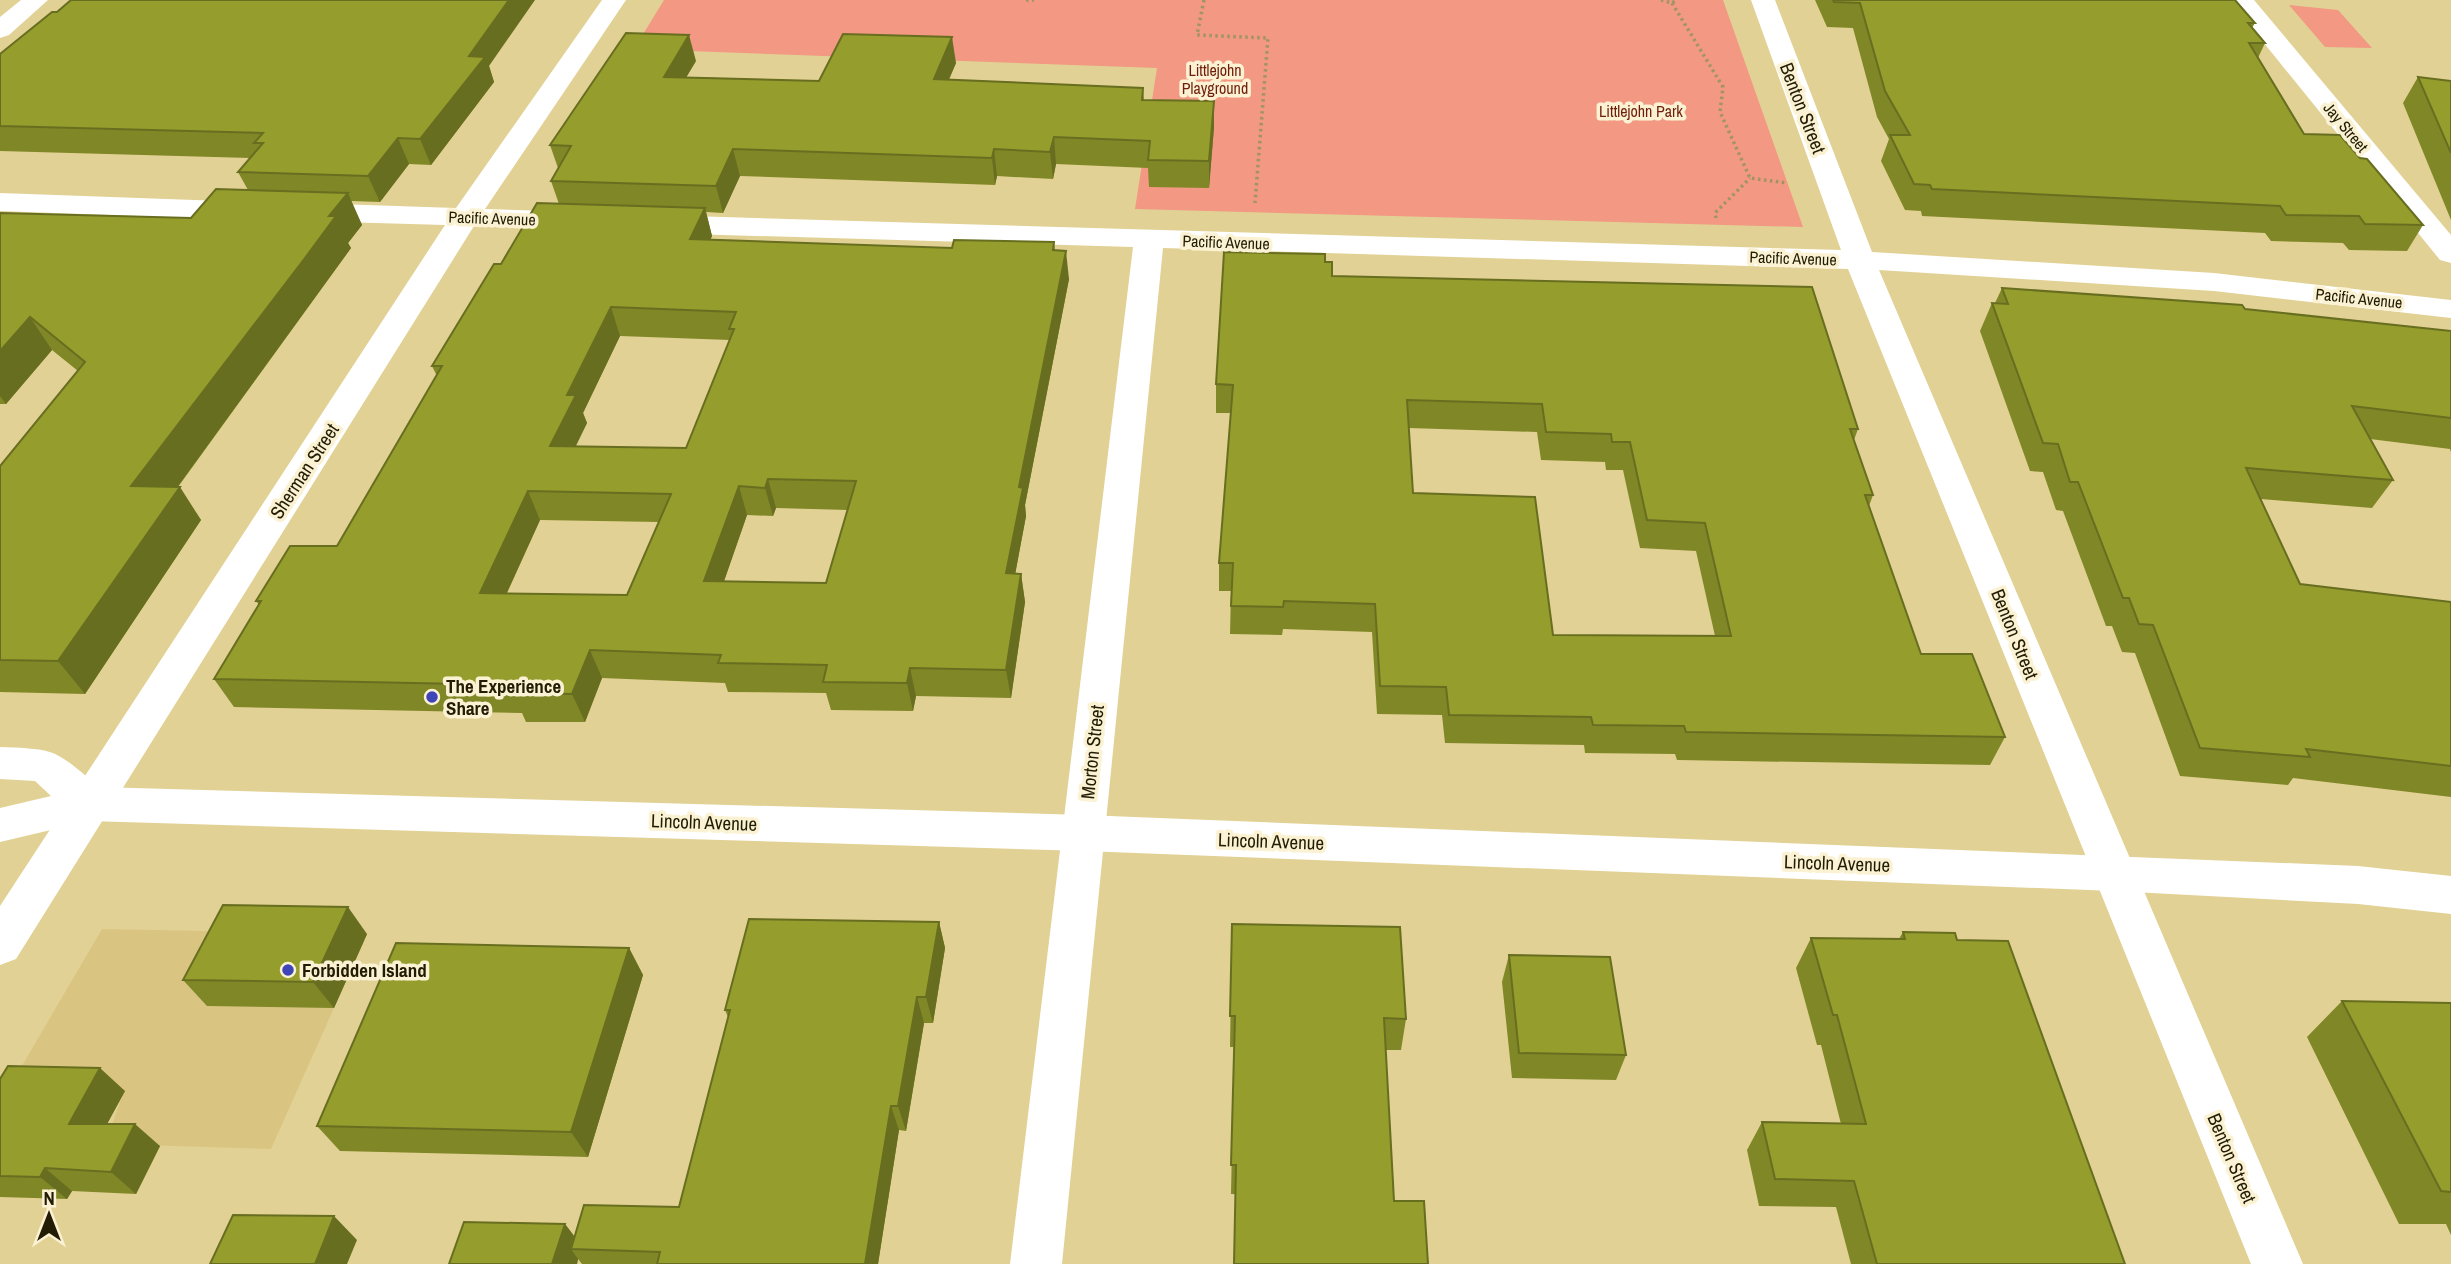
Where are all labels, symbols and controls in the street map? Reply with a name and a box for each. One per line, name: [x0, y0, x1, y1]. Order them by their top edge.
park label: Littlejohn Playground: [1182, 59, 1248, 99]
street label: Benton Street: [1774, 59, 1832, 158]
street label: Jay Street: [2319, 97, 2374, 157]
park label: Littlejohn Park: [1599, 100, 1683, 122]
street label: Pacific Avenue: [448, 205, 536, 231]
street label: Pacific Avenue: [1182, 229, 1270, 255]
street label: Pacific Avenue: [1749, 245, 1837, 271]
street label: Pacific Avenue: [2314, 282, 2404, 314]
street label: Sherman Street: [263, 418, 345, 524]
street label: Benton Street: [1985, 585, 2045, 684]
place label: The Experience Share: [446, 673, 562, 721]
marker: The Experience Share: [424, 689, 440, 705]
street label: Morton Street: [1074, 703, 1110, 800]
street label: Lincoln Avenue: [650, 807, 758, 837]
street label: Lincoln Avenue: [1217, 826, 1325, 856]
street label: Lincoln Avenue: [1783, 848, 1891, 878]
place label: Forbidden Island: [302, 957, 427, 983]
marker: Forbidden Island: [280, 962, 296, 978]
street label: Benton Street: [2201, 1109, 2263, 1208]
north arrow: [14, 1180, 84, 1250]
text: N: [43, 1185, 55, 1211]

